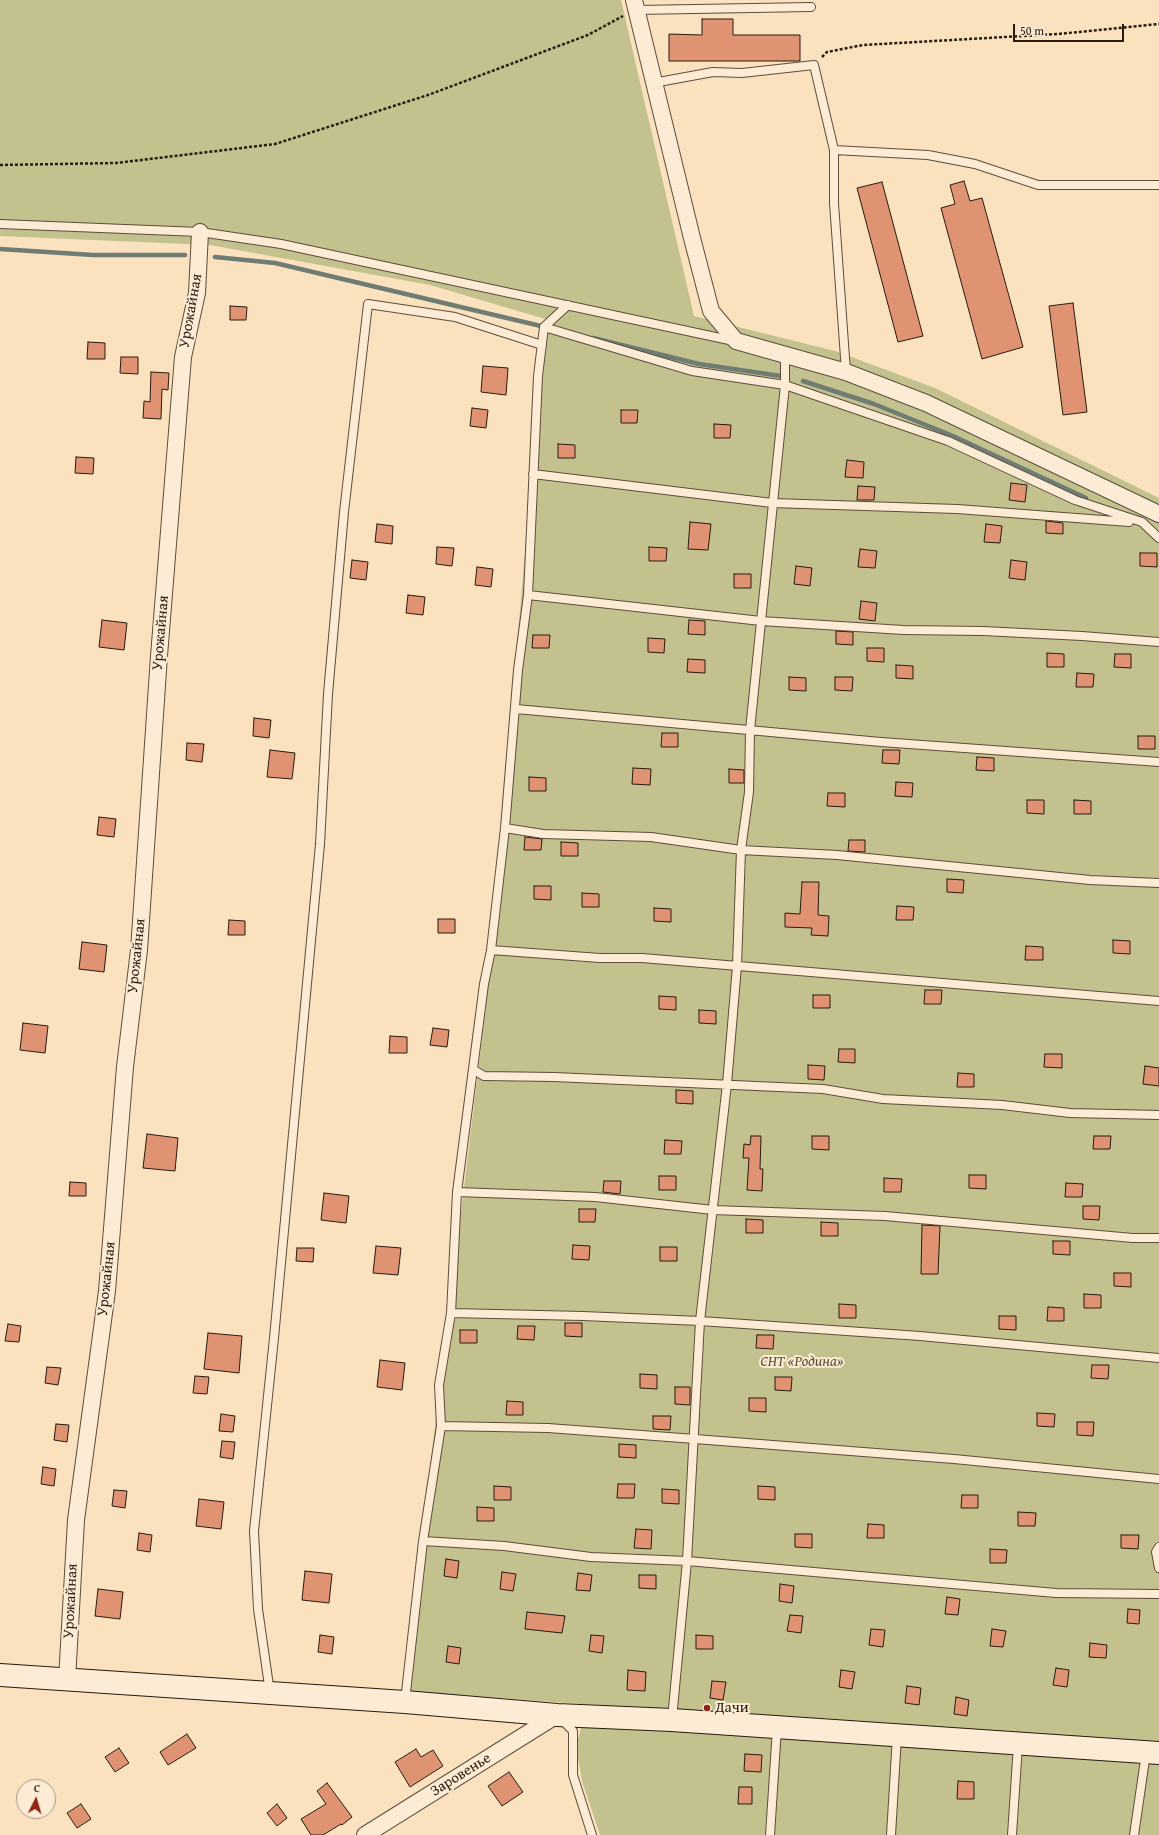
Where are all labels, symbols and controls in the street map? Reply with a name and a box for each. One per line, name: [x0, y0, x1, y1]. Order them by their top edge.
scale bar: [1015, 16, 1126, 42]
text: 50 m: [1020, 22, 1044, 39]
street label: Урожайная: [176, 272, 206, 350]
street label: Урожайная: [149, 595, 173, 671]
street label: Урожайная: [124, 918, 150, 994]
street label: Урожайная: [94, 1241, 120, 1317]
park label: СНТ «Родина»: [760, 1353, 844, 1371]
street label: Урожайная: [60, 1563, 82, 1639]
place label: Дачи: [715, 1699, 749, 1717]
marker: Дачи: [702, 1703, 712, 1713]
street label: Заровенье: [427, 1749, 495, 1801]
north arrow: [16, 1779, 56, 1819]
text: С: [33, 1780, 41, 1796]

